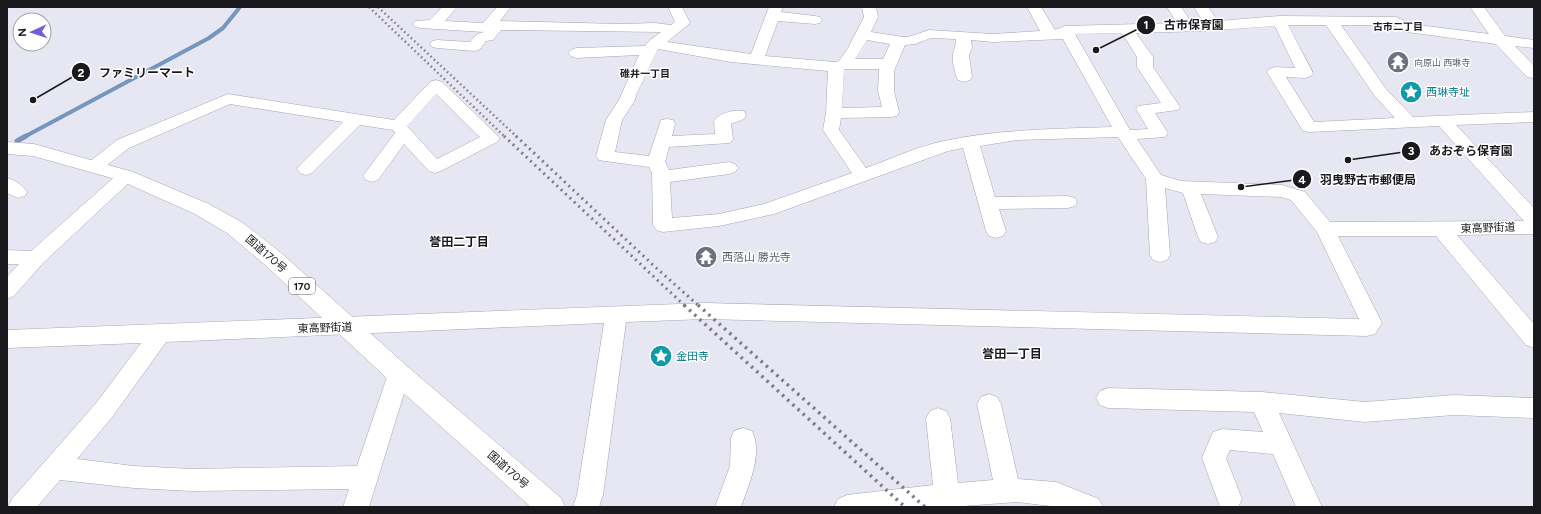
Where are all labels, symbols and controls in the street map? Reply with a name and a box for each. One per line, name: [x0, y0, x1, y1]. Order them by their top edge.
north arrow: [12, 12, 52, 52]
callout: 古市保育園: [1136, 13, 1232, 37]
text: 1: [1143, 18, 1149, 32]
text: 古市保育園: [1164, 18, 1224, 32]
district label: 古市二丁目: [1373, 20, 1423, 33]
text: N: [16, 28, 29, 37]
temple icon: 向原山 西琳寺: [1385, 49, 1411, 75]
place label: 向原山 西琳寺: [1414, 57, 1470, 68]
callout: ファミリーマート: [71, 60, 203, 84]
text: 2: [78, 66, 85, 80]
text: ファミリーマート: [99, 66, 195, 80]
district label: 碓井一丁目: [619, 67, 670, 80]
place icon: 西琳寺址: [1398, 79, 1424, 105]
place label: 西琳寺址: [1426, 86, 1470, 99]
callout: あおぞら保育園: [1401, 139, 1521, 163]
text: 3: [1408, 144, 1415, 158]
text: あおぞら保育園: [1429, 144, 1513, 158]
callout: 羽曳野古市郵便局: [1292, 167, 1424, 191]
text: 4: [1298, 173, 1306, 187]
text: 羽曳野古市郵便局: [1320, 173, 1416, 187]
street label: 東高野街道: [1460, 221, 1516, 235]
street label: 国道170号: [243, 233, 289, 275]
district label: 誉田二丁目: [429, 235, 489, 249]
temple icon: 西落山 勝光寺: [693, 244, 719, 270]
place label: 西落山 勝光寺: [722, 251, 791, 264]
road number: 170: [289, 278, 315, 294]
street label: 東高野街道: [297, 321, 353, 335]
place icon: 金田寺: [648, 343, 674, 369]
district label: 誉田一丁目: [982, 347, 1042, 361]
place label: 金田寺: [676, 350, 709, 363]
street label: 国道170号: [485, 449, 531, 491]

